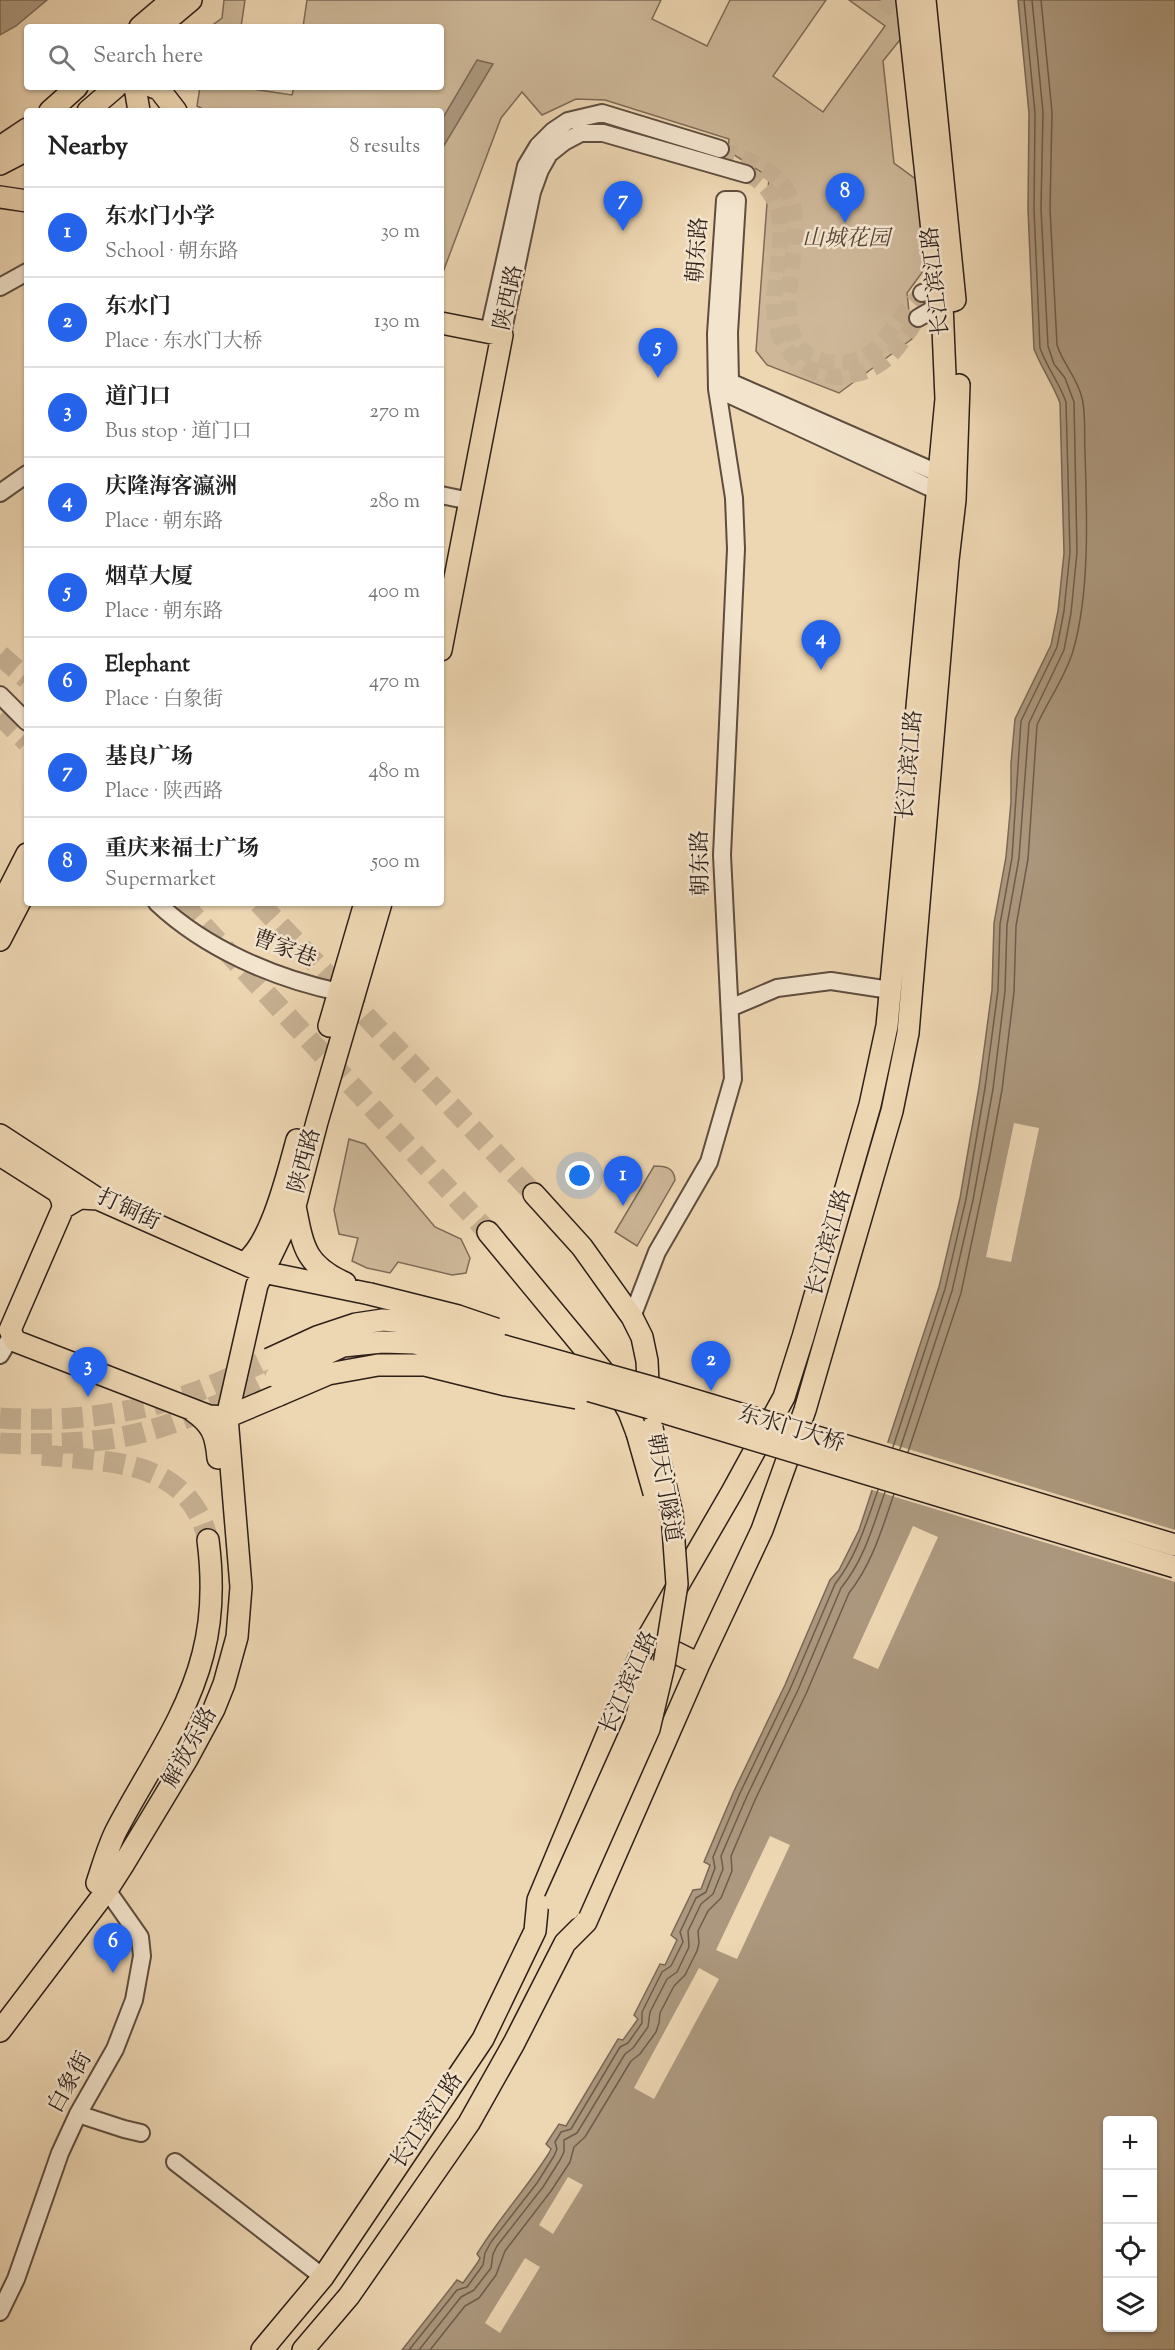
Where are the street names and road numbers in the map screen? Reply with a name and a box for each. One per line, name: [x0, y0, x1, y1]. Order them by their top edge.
street label: 朝东路: [681, 216, 717, 284]
street label: 长江滨江路: [915, 225, 959, 337]
street label: 陕西路: [487, 262, 533, 334]
street label: 长江滨江路: [890, 709, 932, 821]
street label: 朝东路: [685, 830, 719, 896]
street label: 曹家巷: [247, 923, 321, 977]
street label: 陕西路: [282, 1125, 330, 1197]
street label: 打铜街: [91, 1183, 165, 1239]
street label: 长江滨江路: [799, 1186, 861, 1300]
street label: 东水门大桥: [734, 1399, 848, 1461]
street label: 朝天门隧道: [638, 1431, 688, 1545]
street label: 长江滨江路: [593, 1626, 667, 1740]
street label: 解放东路: [156, 1702, 226, 1794]
street label: 白象街: [41, 2046, 101, 2120]
street label: 长江滨江路: [384, 2066, 472, 2176]

